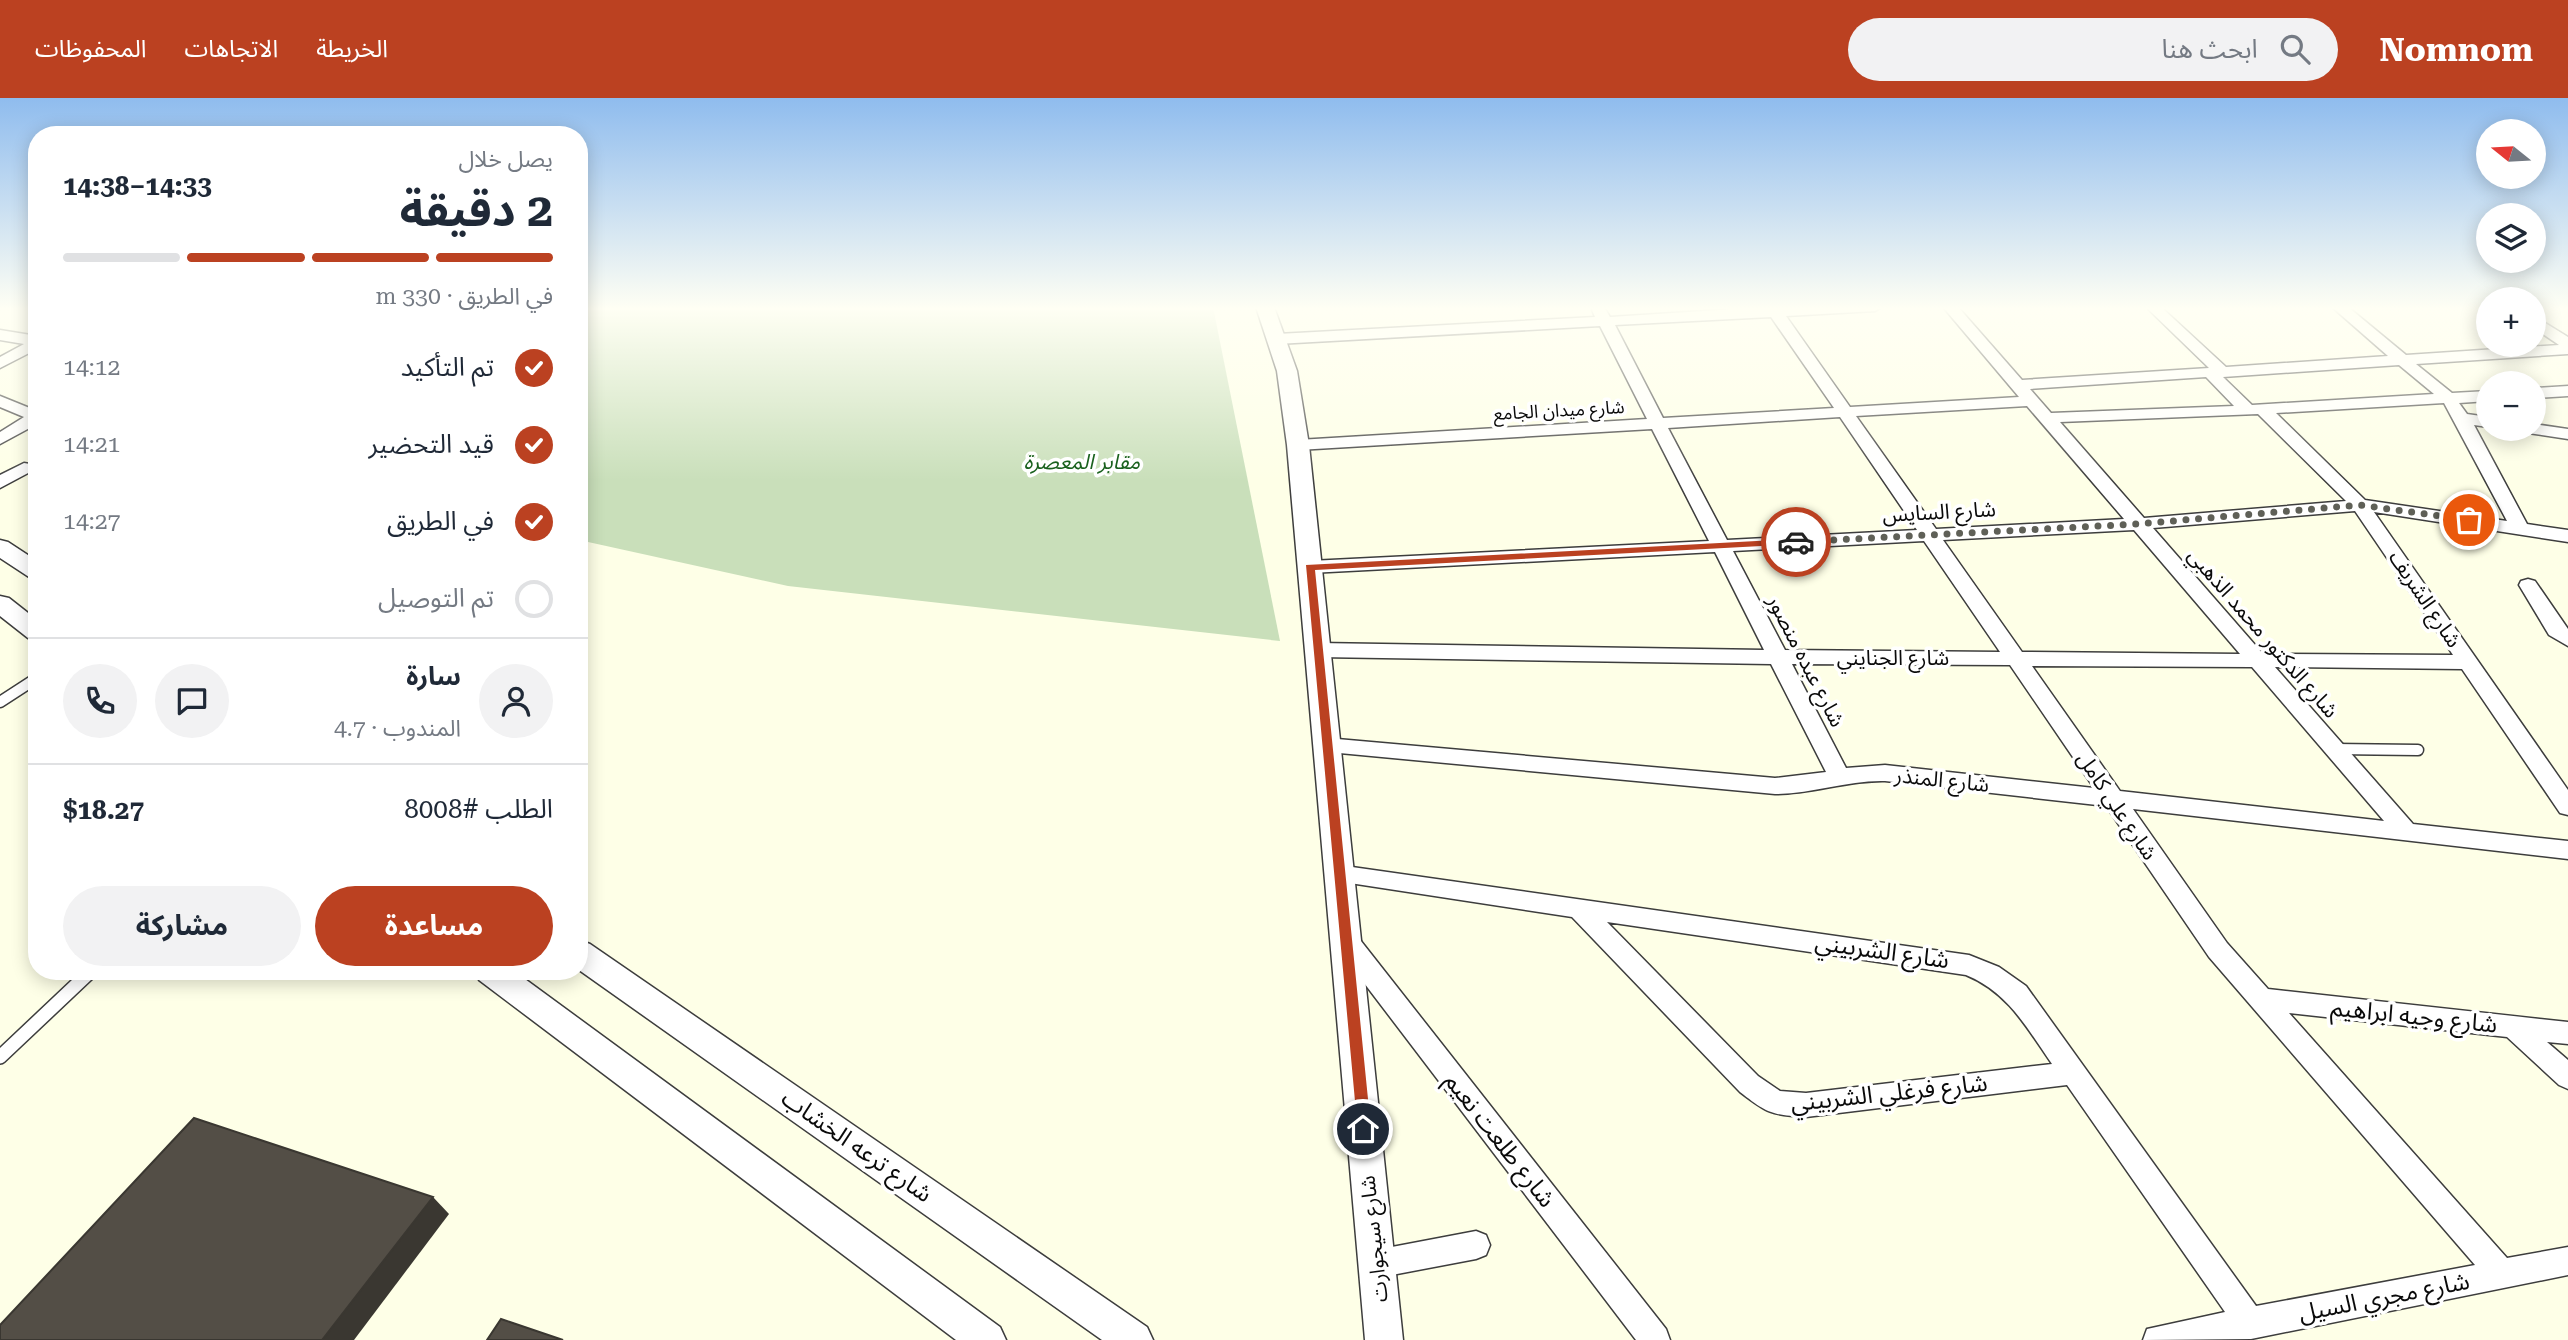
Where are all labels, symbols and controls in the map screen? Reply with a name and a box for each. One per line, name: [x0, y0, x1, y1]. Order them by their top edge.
search box: [1848, 18, 2338, 81]
icon: search: [2276, 30, 2314, 68]
text: Nomnom: [2380, 30, 2533, 69]
text: ابحث هنا: [2161, 34, 2258, 64]
text: المحفوظات: [35, 35, 146, 63]
text: الاتجاهات: [184, 35, 278, 63]
text: الخريطة: [316, 35, 388, 63]
north arrow: [2476, 119, 2546, 189]
map controls: [2476, 119, 2546, 441]
text: يصل خلال: [458, 146, 553, 173]
text: 14:33–14:38: [63, 171, 212, 201]
text: 2 دقيقة: [400, 183, 553, 237]
button: layers: [2476, 203, 2546, 273]
text: في الطريق · 330 m: [375, 283, 553, 310]
button: +: [2476, 287, 2546, 357]
icon: check: [515, 349, 553, 387]
text: تم التأكيد: [401, 352, 494, 382]
text: 14:12: [63, 354, 120, 381]
button: −: [2476, 371, 2546, 441]
street label: شارع ميدان الجامع: [1493, 396, 1625, 428]
icon: check: [515, 426, 553, 464]
text: قيد التحضير: [368, 429, 494, 459]
text: 14:21: [63, 431, 120, 458]
park label: مقابر المعصرة: [1024, 450, 1140, 474]
pin: [2439, 490, 2499, 550]
street label: شارع السايس: [1882, 497, 1997, 530]
icon: bag: [2450, 501, 2488, 539]
icon: check: [515, 503, 553, 541]
text: في الطريق: [387, 506, 494, 536]
courier: [1761, 507, 1831, 577]
text: 14:27: [63, 508, 120, 535]
icon: car: [1777, 523, 1815, 561]
street label: شارع الدكتور محمد الذهبي: [2180, 543, 2343, 725]
street label: شارع الشريف: [2381, 546, 2466, 654]
text: تم التوصيل: [378, 583, 494, 613]
street label: شارع عبده منصور: [1759, 590, 1850, 732]
street label: شارع الجنايني: [1837, 646, 1949, 674]
text: سارة: [406, 661, 461, 691]
button: phone: [63, 664, 137, 738]
button: chat: [155, 664, 229, 738]
button: person: [479, 664, 553, 738]
text: المندوب · 4.7: [334, 715, 461, 742]
street label: شارع علي كامل: [2069, 747, 2162, 867]
street label: شارع المنذر: [1892, 763, 1990, 800]
text: الطلب #8008: [404, 794, 553, 824]
text: $18.27: [63, 795, 144, 825]
button: مشاركة: [63, 886, 301, 966]
button: مساعدة: [315, 886, 553, 966]
street label: شارع الشربيني: [1812, 928, 1951, 979]
street label: شارع وجيه ابراهيم: [2329, 993, 2499, 1042]
street label: شارع طلعت نعيم: [1437, 1067, 1561, 1214]
street label: شارع فرغلي الشربيني: [1789, 1069, 1989, 1122]
street label: شارع ترعه الخشاب: [775, 1084, 938, 1211]
pin: [1333, 1099, 1393, 1159]
icon: home: [1344, 1110, 1382, 1148]
street label: شارع سيجوارت: [1355, 1174, 1396, 1304]
street label: شارع مجري السيل: [2296, 1267, 2473, 1332]

